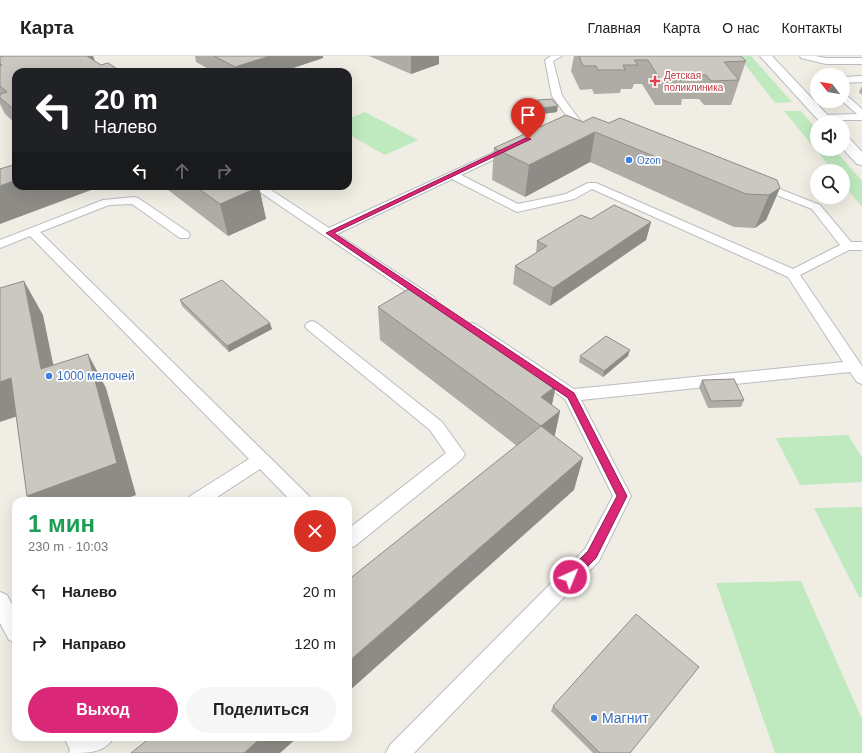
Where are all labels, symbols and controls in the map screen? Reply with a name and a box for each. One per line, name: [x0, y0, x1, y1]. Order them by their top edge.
text: Карта: [20, 17, 74, 38]
text: Главная: [587, 20, 641, 36]
text: Карта: [663, 20, 700, 36]
text: О нас: [722, 20, 760, 36]
text: Контакты: [782, 20, 842, 36]
north arrow: [810, 68, 850, 108]
map controls: [810, 68, 850, 204]
place label: Детская поликлиника: [664, 70, 724, 93]
marker: Детская поликлиника: [649, 75, 661, 87]
icon: left: [28, 84, 80, 136]
text: 20 m: [94, 84, 158, 115]
pin: [511, 98, 545, 139]
icon: arrive: [517, 104, 539, 126]
button: sound: [810, 116, 850, 156]
text: Налево: [94, 117, 157, 137]
marker: Ozon: [624, 155, 634, 165]
place label: Ozon: [637, 155, 661, 166]
icon: left: [129, 160, 151, 182]
icon: ahead: [171, 160, 193, 182]
icon: right: [213, 160, 235, 182]
button: search: [810, 164, 850, 204]
place label: 1000 мелочей: [57, 369, 135, 383]
marker: 1000 мелочей: [44, 371, 54, 381]
text: 1 мин: [28, 510, 95, 537]
button: close: [294, 510, 336, 552]
text: 230 m · 10:03: [28, 539, 108, 554]
position arrow: [549, 556, 591, 598]
icon: left: [28, 580, 50, 602]
text: Налево: [62, 583, 117, 600]
text: 20 m: [303, 583, 336, 600]
icon: right: [28, 632, 50, 654]
text: Направо: [62, 635, 126, 652]
text: 120 m: [294, 635, 336, 652]
button: Выход: [28, 687, 178, 733]
button: Поделиться: [186, 687, 336, 733]
place label: Магнит: [602, 710, 649, 726]
marker: Магнит: [589, 713, 599, 723]

